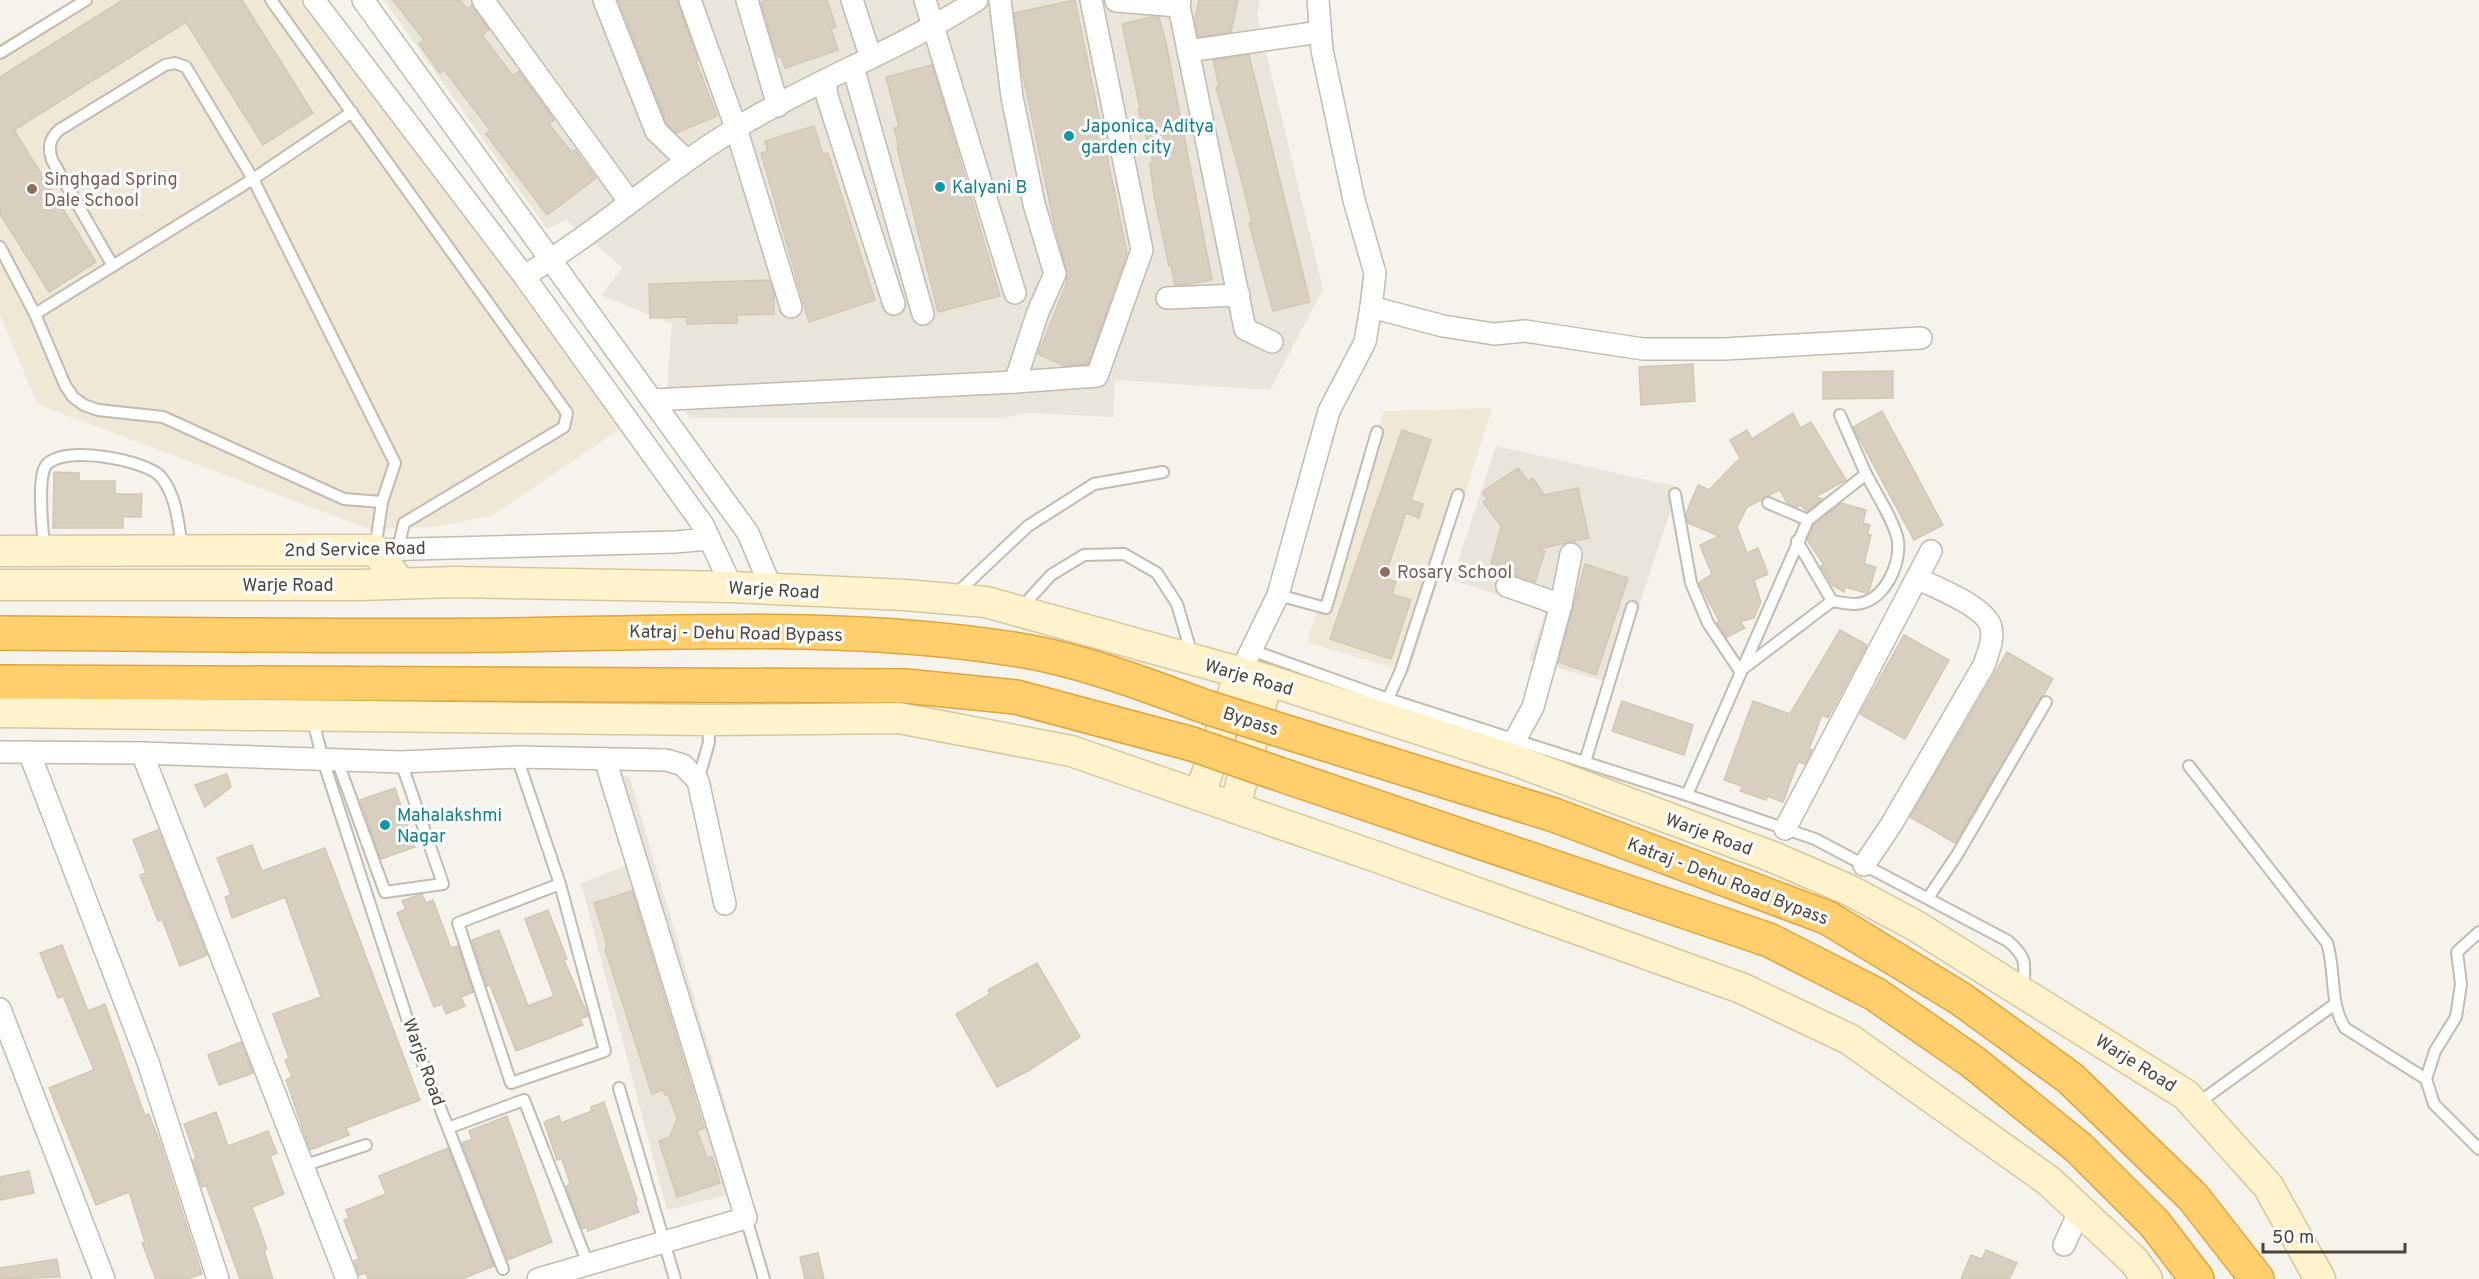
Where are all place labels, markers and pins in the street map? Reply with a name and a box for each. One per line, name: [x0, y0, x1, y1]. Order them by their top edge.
place label: Japonica, Aditya garden city: [1081, 116, 1214, 160]
marker: Japonica, Aditya garden city: [1062, 129, 1076, 143]
place label: Singhgad Spring Dale School: [44, 169, 178, 213]
place label: Kalyani B: [952, 177, 1027, 200]
marker: Kalyani B: [933, 180, 947, 194]
marker: Singhgad Spring Dale School: [25, 182, 39, 196]
place label: Rosary School: [1397, 562, 1512, 585]
marker: Rosary School: [1378, 565, 1392, 579]
place label: Mahalakshmi Nagar: [397, 805, 502, 849]
marker: Mahalakshmi Nagar: [378, 818, 392, 832]

